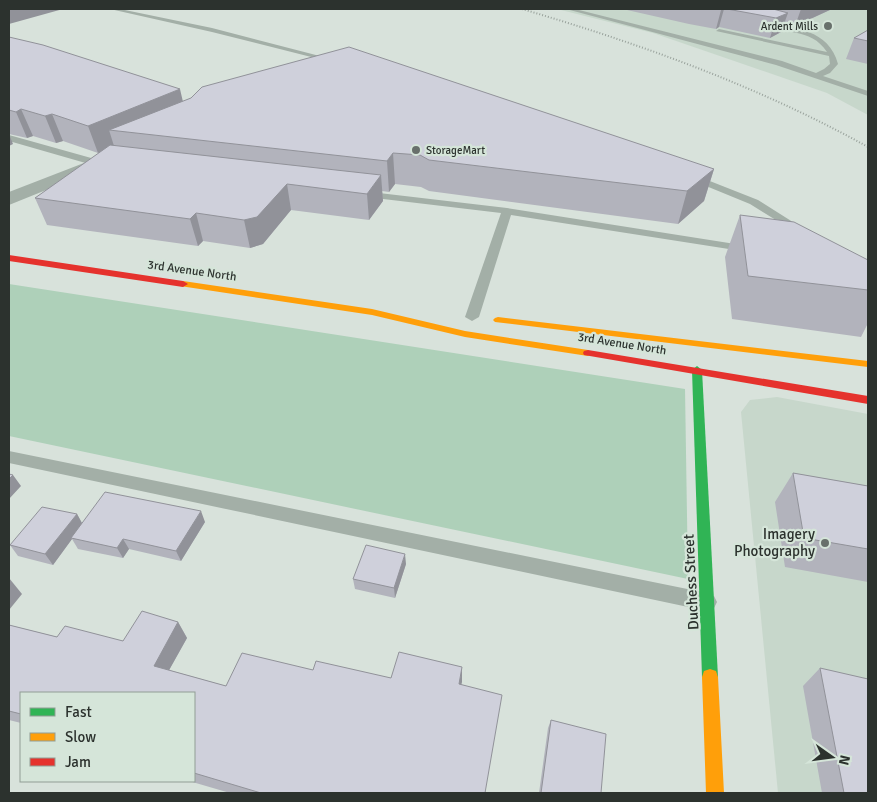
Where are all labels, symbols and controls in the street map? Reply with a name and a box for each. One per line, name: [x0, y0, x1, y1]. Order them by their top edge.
place label: Ardent Mills: [761, 20, 818, 33]
marker: Ardent Mills: [822, 20, 834, 32]
marker: StorageMart: [410, 144, 422, 156]
place label: StorageMart: [426, 144, 485, 157]
street label: 3rd Avenue North: [147, 257, 237, 285]
street label: 3rd Avenue North: [576, 330, 668, 358]
place label: Imagery Photography: [734, 525, 815, 560]
street label: Duchess Street: [679, 534, 703, 630]
marker: Imagery Photography: [819, 537, 831, 549]
legend: [20, 692, 195, 782]
text: Fast: [65, 703, 92, 721]
text: Slow: [65, 728, 96, 746]
north arrow: [807, 732, 857, 782]
text: Jam: [65, 753, 91, 771]
text: N: [835, 753, 854, 767]

